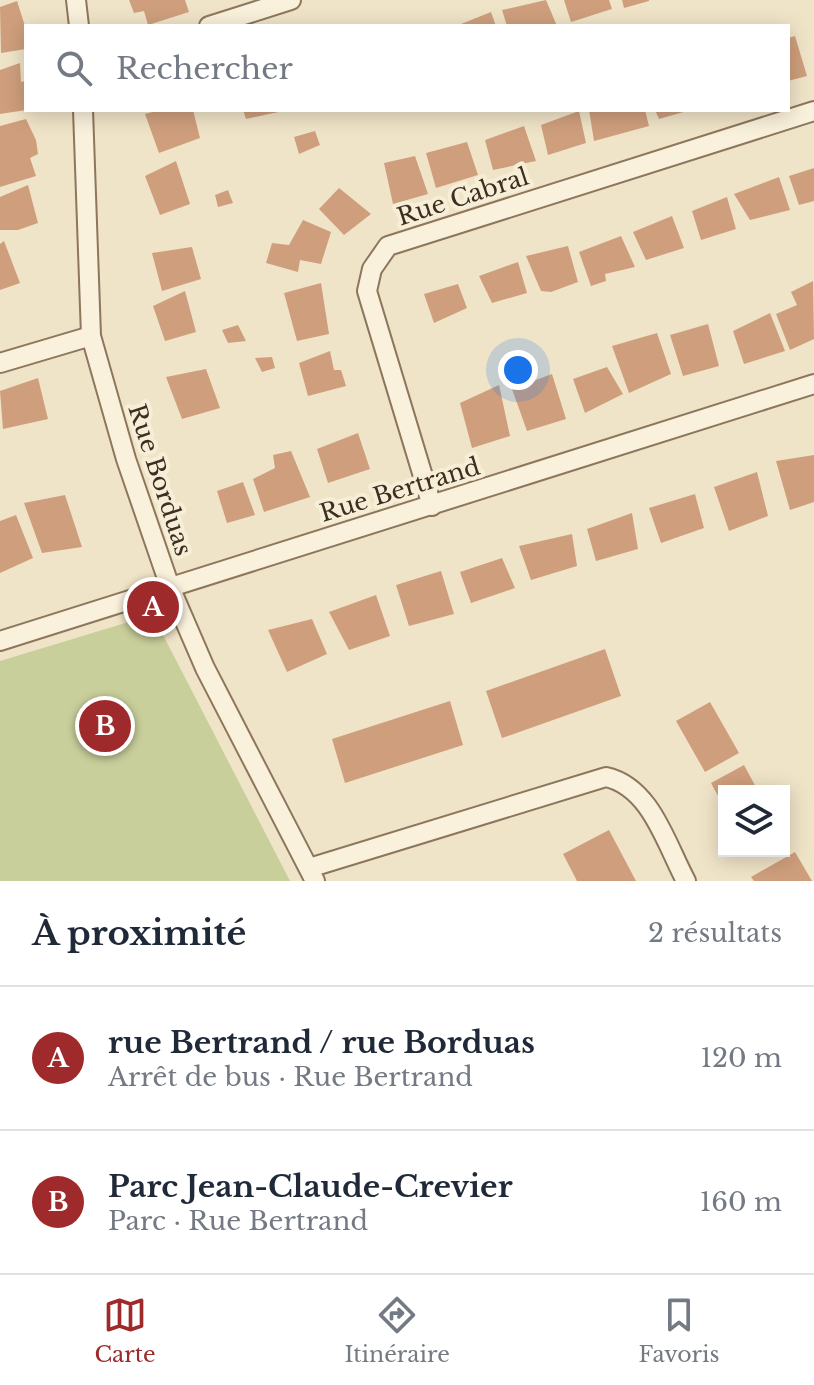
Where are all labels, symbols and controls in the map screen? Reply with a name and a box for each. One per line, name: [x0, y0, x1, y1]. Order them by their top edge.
search box: [24, 24, 790, 112]
icon: search: [52, 46, 96, 90]
text: Rechercher: [116, 50, 293, 87]
street label: Rue Cabral: [393, 162, 532, 231]
your location: [498, 350, 538, 390]
street label: Rue Borduas: [122, 401, 199, 559]
street label: Rue Bertrand: [316, 451, 483, 528]
pin: A: [127, 577, 179, 637]
pin: B: [79, 696, 131, 756]
map controls: [718, 785, 790, 857]
button: layers: [718, 785, 790, 857]
text: À proximité: [32, 912, 246, 954]
text: 2 résultats: [648, 917, 782, 949]
text: rue Bertrand / rue Borduas: [108, 1024, 535, 1061]
text: A: [47, 1042, 69, 1074]
text: 120 m: [700, 1042, 782, 1074]
text: Arrêt de bus · Rue Bertrand: [108, 1061, 473, 1093]
text: Parc Jean-Claude-Crevier: [108, 1168, 513, 1205]
text: B: [48, 1186, 68, 1218]
text: 160 m: [700, 1186, 782, 1218]
text: Parc · Rue Bertrand: [108, 1205, 368, 1237]
tab: Carte: [94, 1293, 156, 1368]
tab: Itinéraire: [344, 1293, 450, 1368]
tab: Favoris: [639, 1293, 720, 1368]

